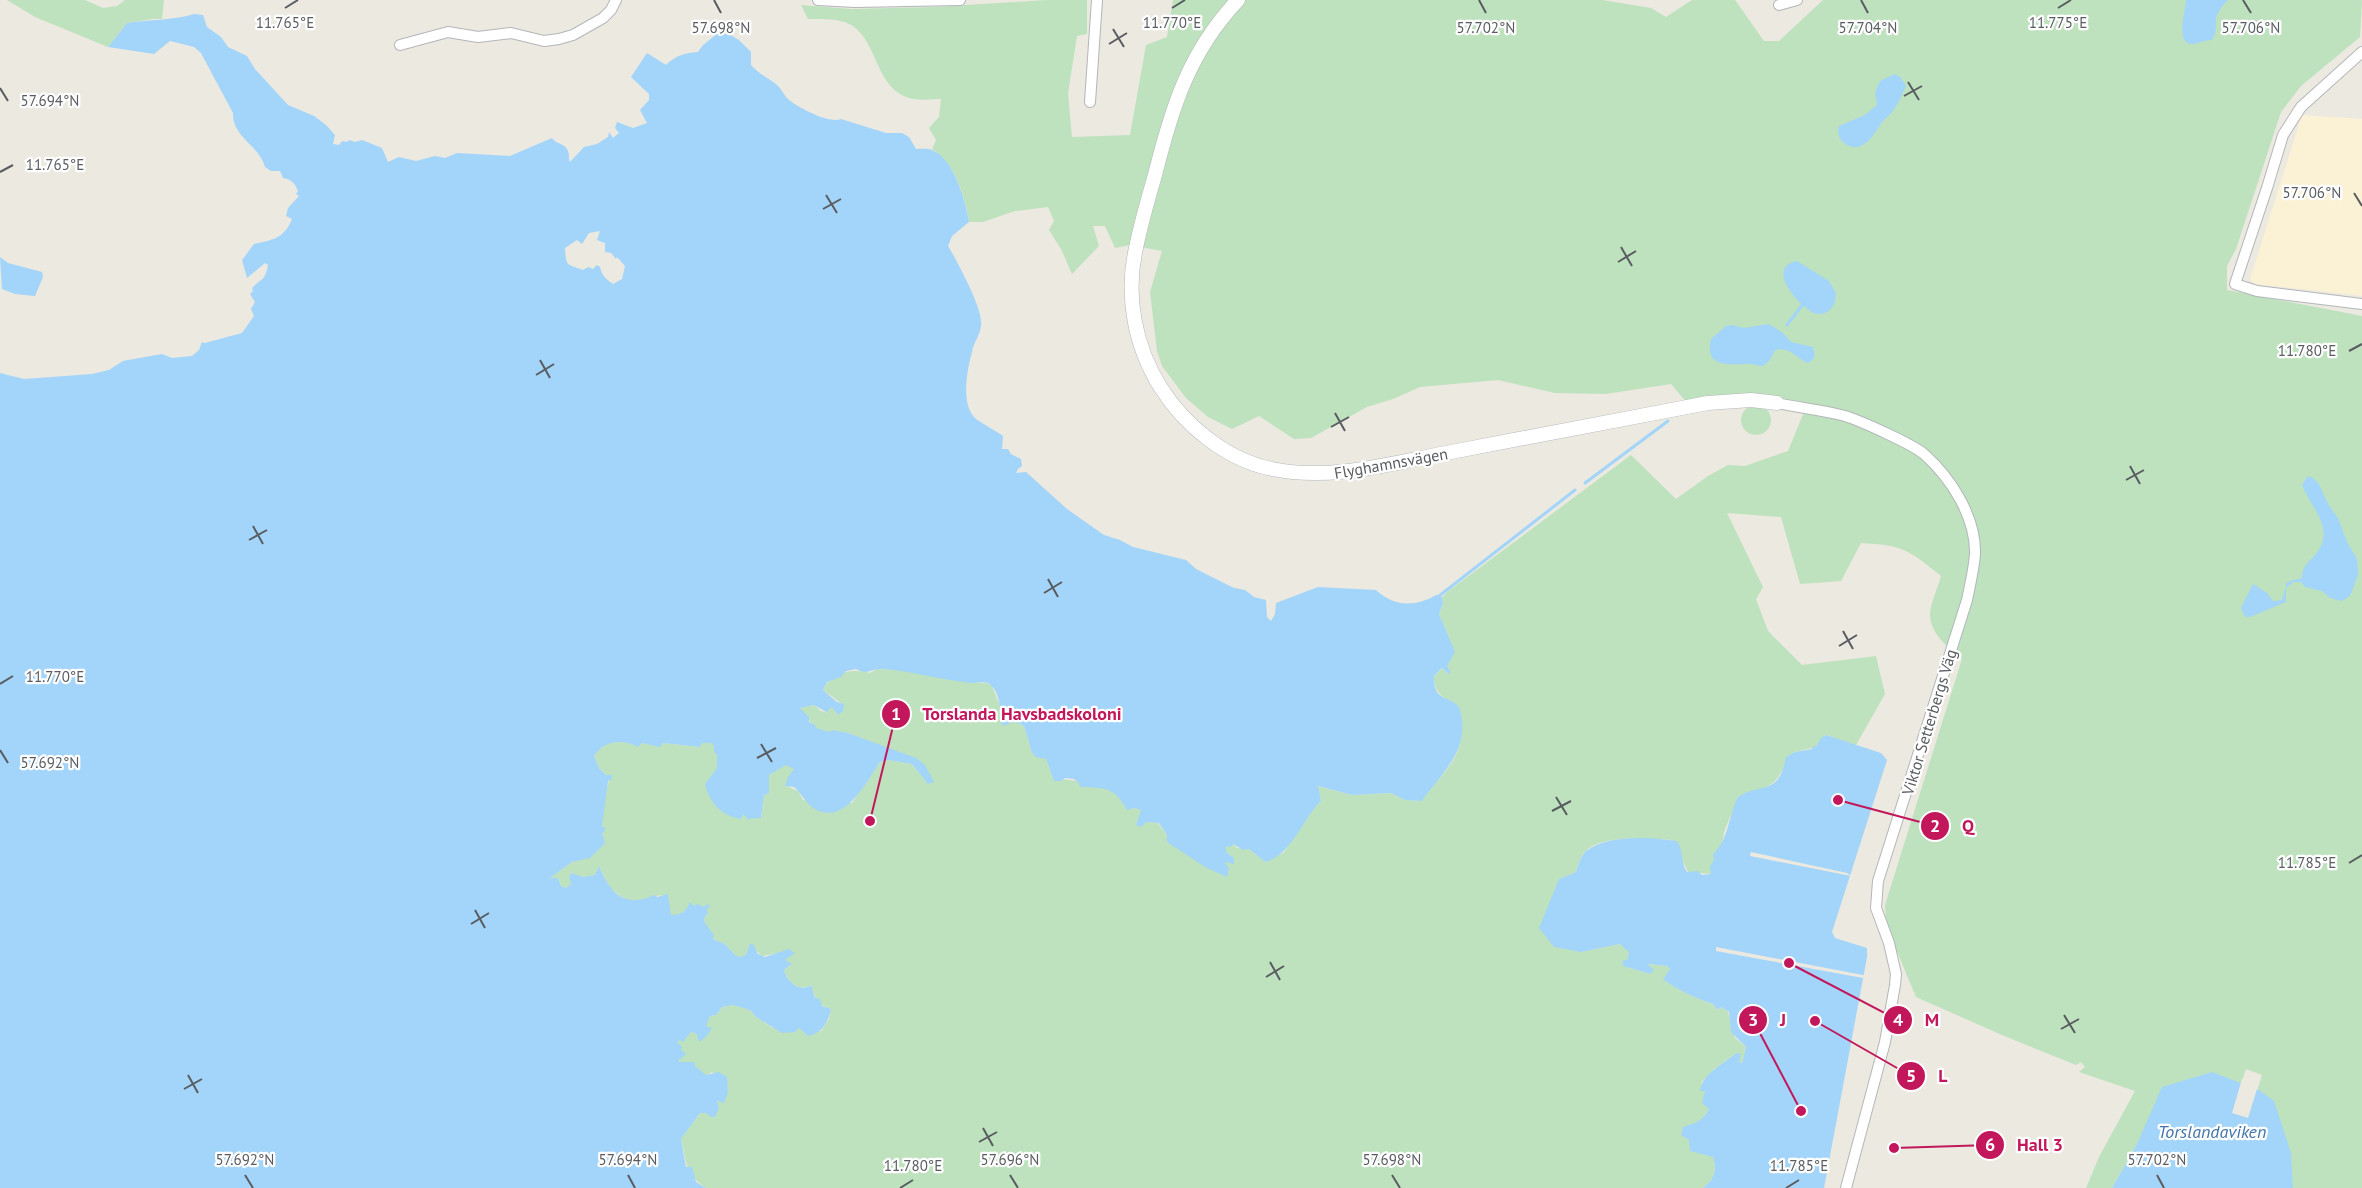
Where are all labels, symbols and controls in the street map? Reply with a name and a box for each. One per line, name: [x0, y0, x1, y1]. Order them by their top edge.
text: 11.765°E: [256, 13, 314, 32]
text: 11.770°E: [1143, 13, 1201, 32]
text: 11.775°E: [2029, 13, 2087, 32]
text: 57.698°N: [692, 18, 750, 37]
text: 57.702°N: [1457, 18, 1515, 37]
text: 57.704°N: [1839, 18, 1897, 37]
text: 57.706°N: [2222, 18, 2280, 37]
text: 57.694°N: [21, 91, 79, 110]
text: 11.765°E: [26, 155, 84, 174]
text: 57.706°N: [2283, 183, 2341, 202]
text: 11.780°E: [2278, 341, 2336, 360]
street label: Flyghamnsvägen: [1333, 443, 1449, 483]
street label: Viktor Setterbergs Väg: [1897, 647, 1961, 798]
text: 11.770°E: [26, 667, 84, 686]
callout: Torslanda Havsbadskoloni: [881, 696, 1134, 732]
text: 1: [891, 702, 901, 725]
text: Torslanda Havsbadskoloni: [922, 702, 1122, 725]
text: 57.692°N: [21, 753, 79, 772]
callout: Q: [1920, 808, 1986, 844]
text: 2: [1930, 814, 1940, 837]
text: Q: [1962, 814, 1975, 837]
text: 11.785°E: [2278, 853, 2336, 872]
callout: J: [1738, 1002, 1798, 1038]
callout: M: [1883, 1002, 1951, 1038]
text: 3: [1748, 1008, 1758, 1031]
text: J: [1779, 1008, 1786, 1031]
text: 4: [1893, 1008, 1903, 1031]
text: M: [1925, 1008, 1939, 1031]
callout: L: [1896, 1058, 1960, 1094]
text: 5: [1906, 1064, 1916, 1087]
text: L: [1938, 1064, 1948, 1087]
water label: Torslandaviken: [2158, 1120, 2266, 1143]
callout: Hall 3: [1975, 1127, 2075, 1163]
text: 6: [1985, 1133, 1995, 1156]
text: Hall 3: [2017, 1133, 2063, 1156]
text: 57.692°N: [216, 1150, 274, 1169]
text: 57.694°N: [599, 1150, 657, 1169]
text: 57.696°N: [981, 1150, 1039, 1169]
text: 57.698°N: [1363, 1150, 1421, 1169]
text: 57.702°N: [2128, 1150, 2186, 1169]
text: 11.780°E: [884, 1156, 942, 1175]
text: 11.785°E: [1770, 1156, 1828, 1175]

